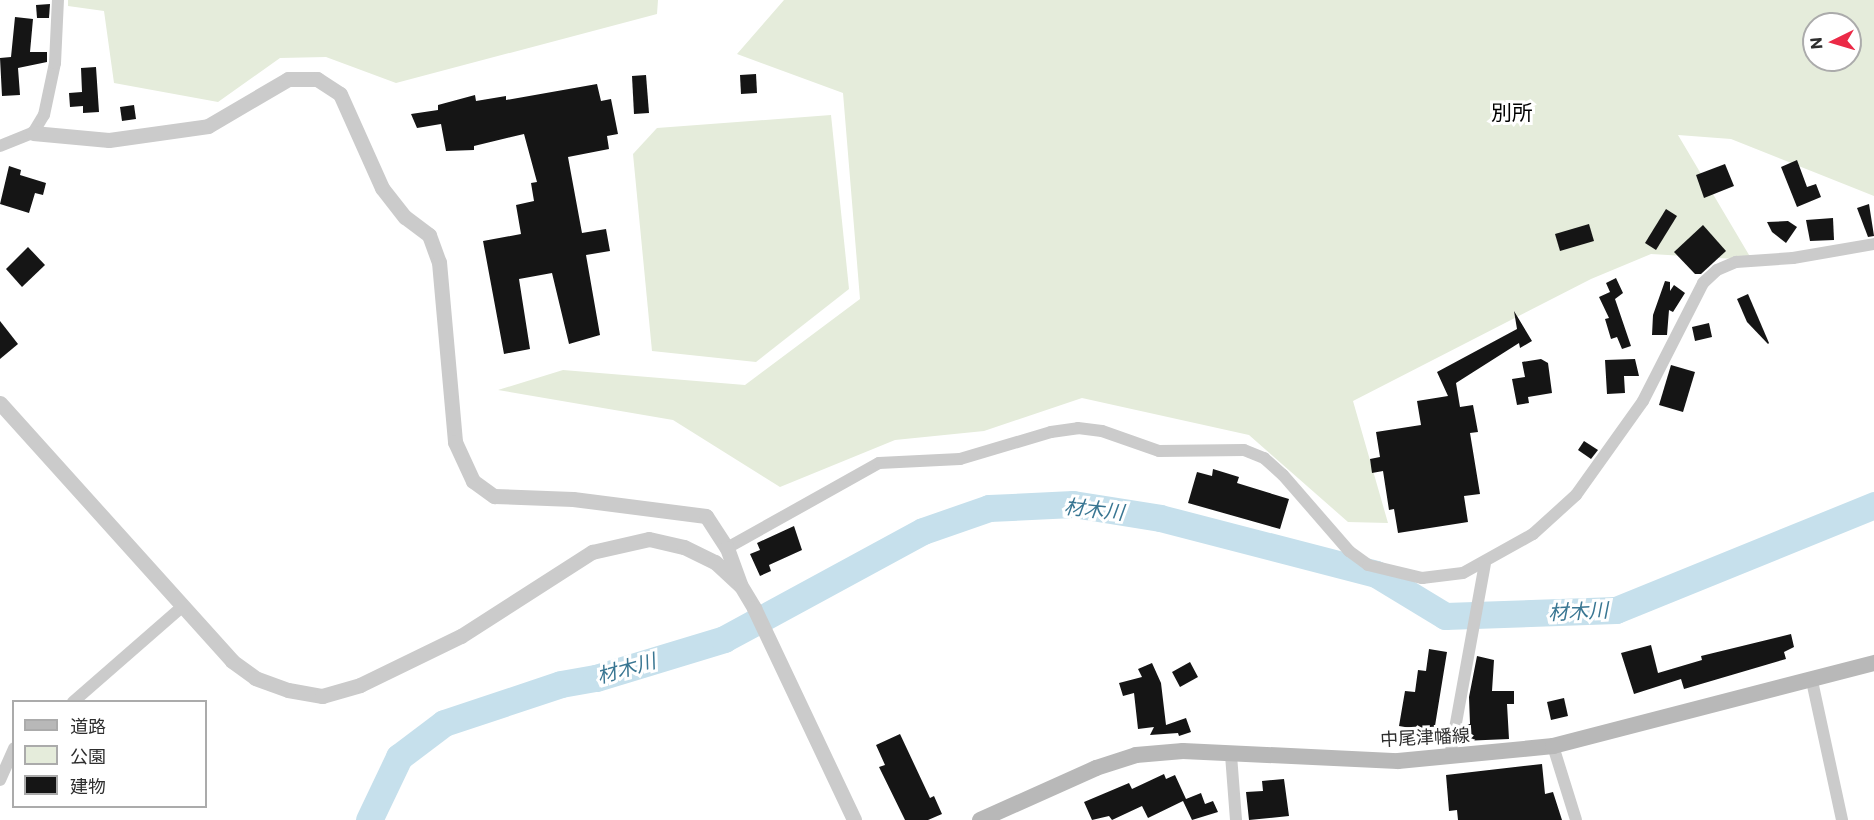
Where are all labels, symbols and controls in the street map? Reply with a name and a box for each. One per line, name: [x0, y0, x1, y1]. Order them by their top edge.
north arrow: [1802, 12, 1862, 72]
text: N: [1806, 37, 1826, 50]
district label: 別所: [1491, 99, 1533, 125]
water label: 材木川: [1063, 494, 1125, 524]
water label: 材木川: [1547, 597, 1609, 625]
water label: 材木川: [594, 648, 658, 688]
legend: [12, 700, 207, 808]
text: 道路: [70, 715, 106, 737]
street label: 中尾津幡線: [1379, 724, 1471, 750]
text: 公園: [70, 745, 106, 767]
text: 建物: [70, 775, 106, 797]

